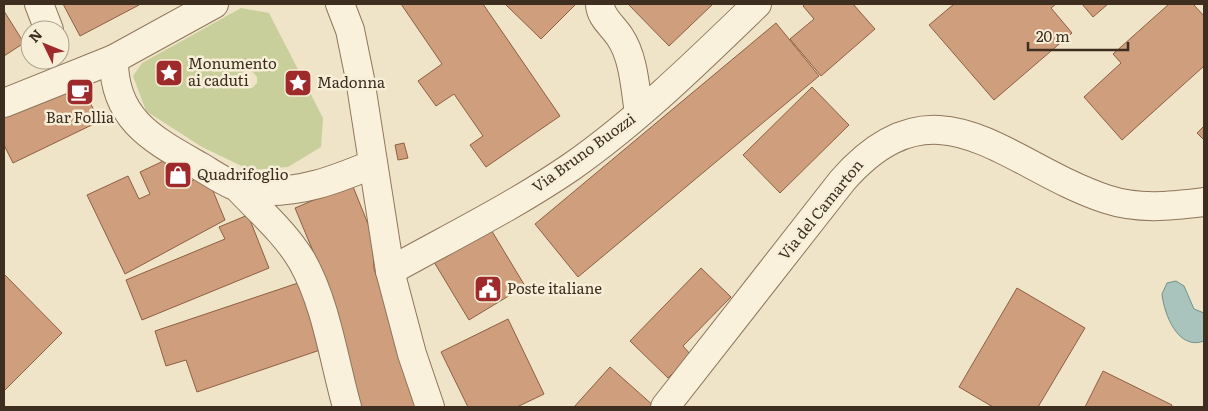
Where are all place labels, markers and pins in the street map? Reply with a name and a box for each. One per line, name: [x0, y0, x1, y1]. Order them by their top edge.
place label: Monumento ai caduti: [188, 51, 277, 91]
place icon: Monumento ai caduti: [154, 58, 184, 88]
place icon: Madonna: [283, 68, 313, 98]
place label: Madonna: [317, 70, 386, 93]
cafe icon: Bar Follia: [65, 77, 95, 107]
place label: Bar Follia: [46, 105, 115, 128]
shop icon: Quadrifoglio: [163, 160, 193, 190]
place label: Quadrifoglio: [197, 162, 289, 185]
public building icon: Poste italiane: [473, 274, 503, 304]
place label: Poste italiane: [507, 276, 602, 299]

